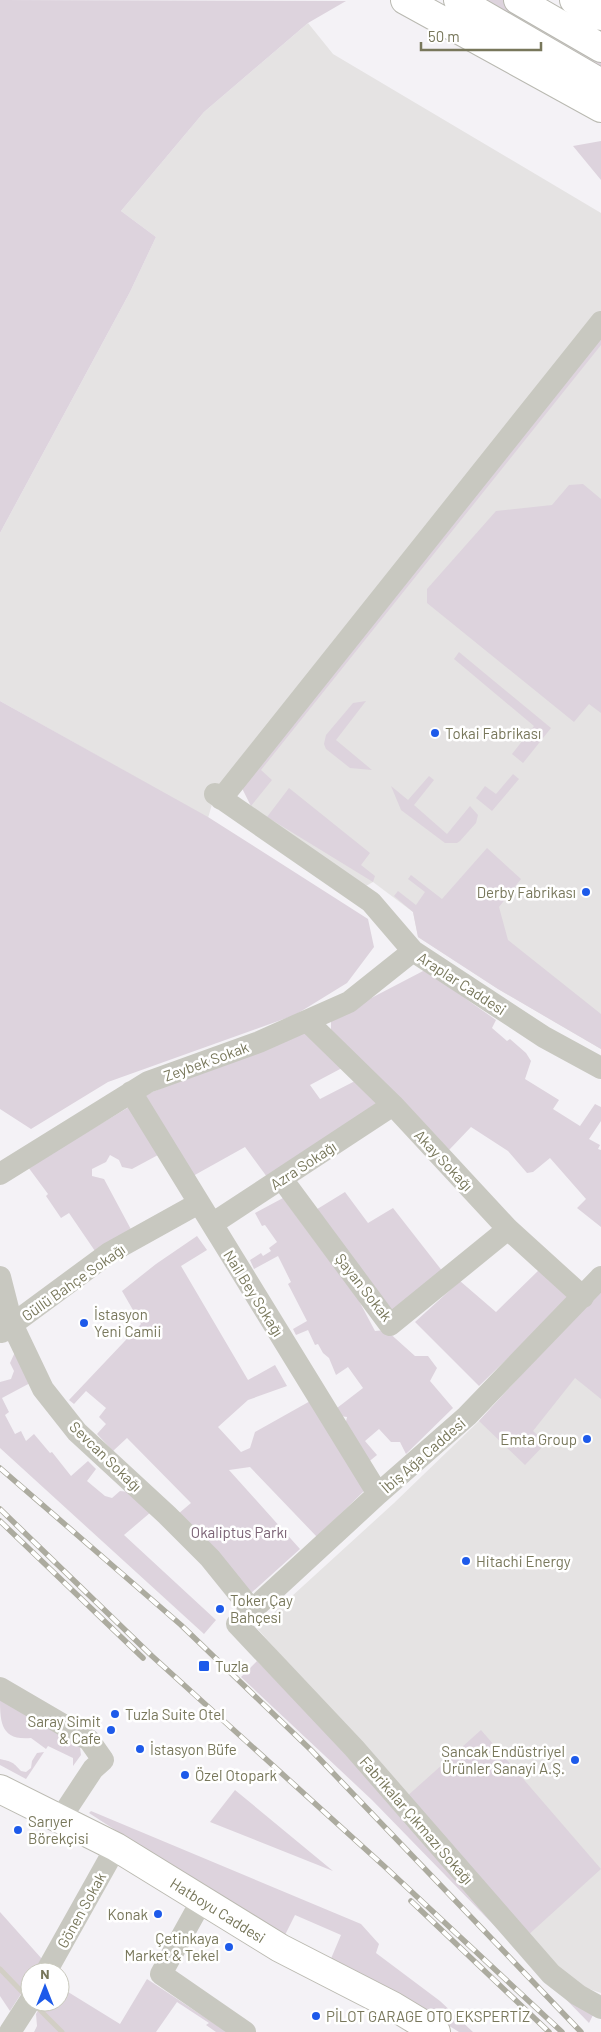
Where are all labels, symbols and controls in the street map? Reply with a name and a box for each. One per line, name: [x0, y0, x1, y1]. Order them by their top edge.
scale bar: [421, 20, 541, 52]
text: 50 m: [428, 27, 460, 45]
place label: Tokai Fabrikası: [445, 724, 541, 742]
marker: Tokai Fabrikası: [429, 727, 441, 739]
place label: Derby Fabrikası: [477, 883, 576, 901]
marker: Derby Fabrikası: [580, 886, 592, 898]
street label: Araplar Caddesi: [414, 948, 510, 1018]
street label: Zeybek Sokak: [161, 1037, 251, 1085]
street label: Akay Sokağı: [411, 1126, 477, 1194]
street label: Azra Sokağı: [267, 1137, 339, 1193]
street label: Güllü Bahçe Sokağı: [18, 1240, 128, 1324]
street label: Nail Bey Sokağı: [220, 1247, 288, 1339]
street label: Şayan Sokak: [332, 1249, 396, 1325]
place label: İstasyon Yeni Camii: [94, 1305, 161, 1340]
marker: İstasyon Yeni Camii: [78, 1317, 90, 1329]
street label: İbiş Ağa Caddesi: [377, 1414, 469, 1496]
street label: Sevcan Sokağı: [66, 1417, 146, 1495]
place label: Emta Group: [500, 1430, 577, 1448]
marker: Emta Group: [581, 1433, 593, 1445]
park label: Okaliptus Parkı: [191, 1523, 287, 1541]
place label: Hitachi Energy: [476, 1552, 571, 1570]
marker: Hitachi Energy: [460, 1555, 472, 1567]
place label: Toker Çay Bahçesi: [230, 1591, 293, 1626]
marker: Toker Çay Bahçesi: [214, 1603, 226, 1615]
place label: Tuzla: [215, 1657, 249, 1675]
marker: Tuzla: [197, 1659, 211, 1673]
place label: Tuzla Suite Otel: [125, 1705, 225, 1723]
marker: Tuzla Suite Otel: [109, 1708, 121, 1720]
place label: Saray Simit & Cafe: [27, 1712, 101, 1747]
marker: Saray Simit & Cafe: [105, 1724, 117, 1736]
place label: İstasyon Büfe: [150, 1740, 237, 1758]
place label: Sancak Endüstriyel Ürünler Sanayi A.Ş.: [441, 1742, 565, 1777]
marker: İstasyon Büfe: [134, 1743, 146, 1755]
street label: Fabrikalar Çıkmazı Sokağı: [357, 1752, 477, 1888]
marker: Sancak Endüstriyel Ürünler Sanayi A.Ş.: [569, 1754, 581, 1766]
place label: Özel Otopark: [195, 1766, 278, 1784]
marker: Özel Otopark: [179, 1769, 191, 1781]
place label: Sarıyer Börekçisi: [28, 1812, 89, 1847]
marker: Sarıyer Börekçisi: [12, 1824, 24, 1836]
street label: Gönen Sokak: [53, 1869, 109, 1951]
street label: Hatboyu Caddesi: [167, 1874, 269, 1946]
place label: Konak: [108, 1905, 148, 1923]
marker: Konak: [152, 1908, 164, 1920]
place label: Çetinkaya Market & Tekel: [125, 1929, 219, 1964]
marker: Çetinkaya Market & Tekel: [223, 1941, 235, 1953]
north arrow: [20, 1962, 70, 2012]
text: N: [40, 1965, 50, 1982]
place label: PİLOT GARAGE OTO EKSPERTİZ: [326, 2007, 530, 2025]
marker: PİLOT GARAGE OTO EKSPERTİZ: [310, 2010, 322, 2022]

